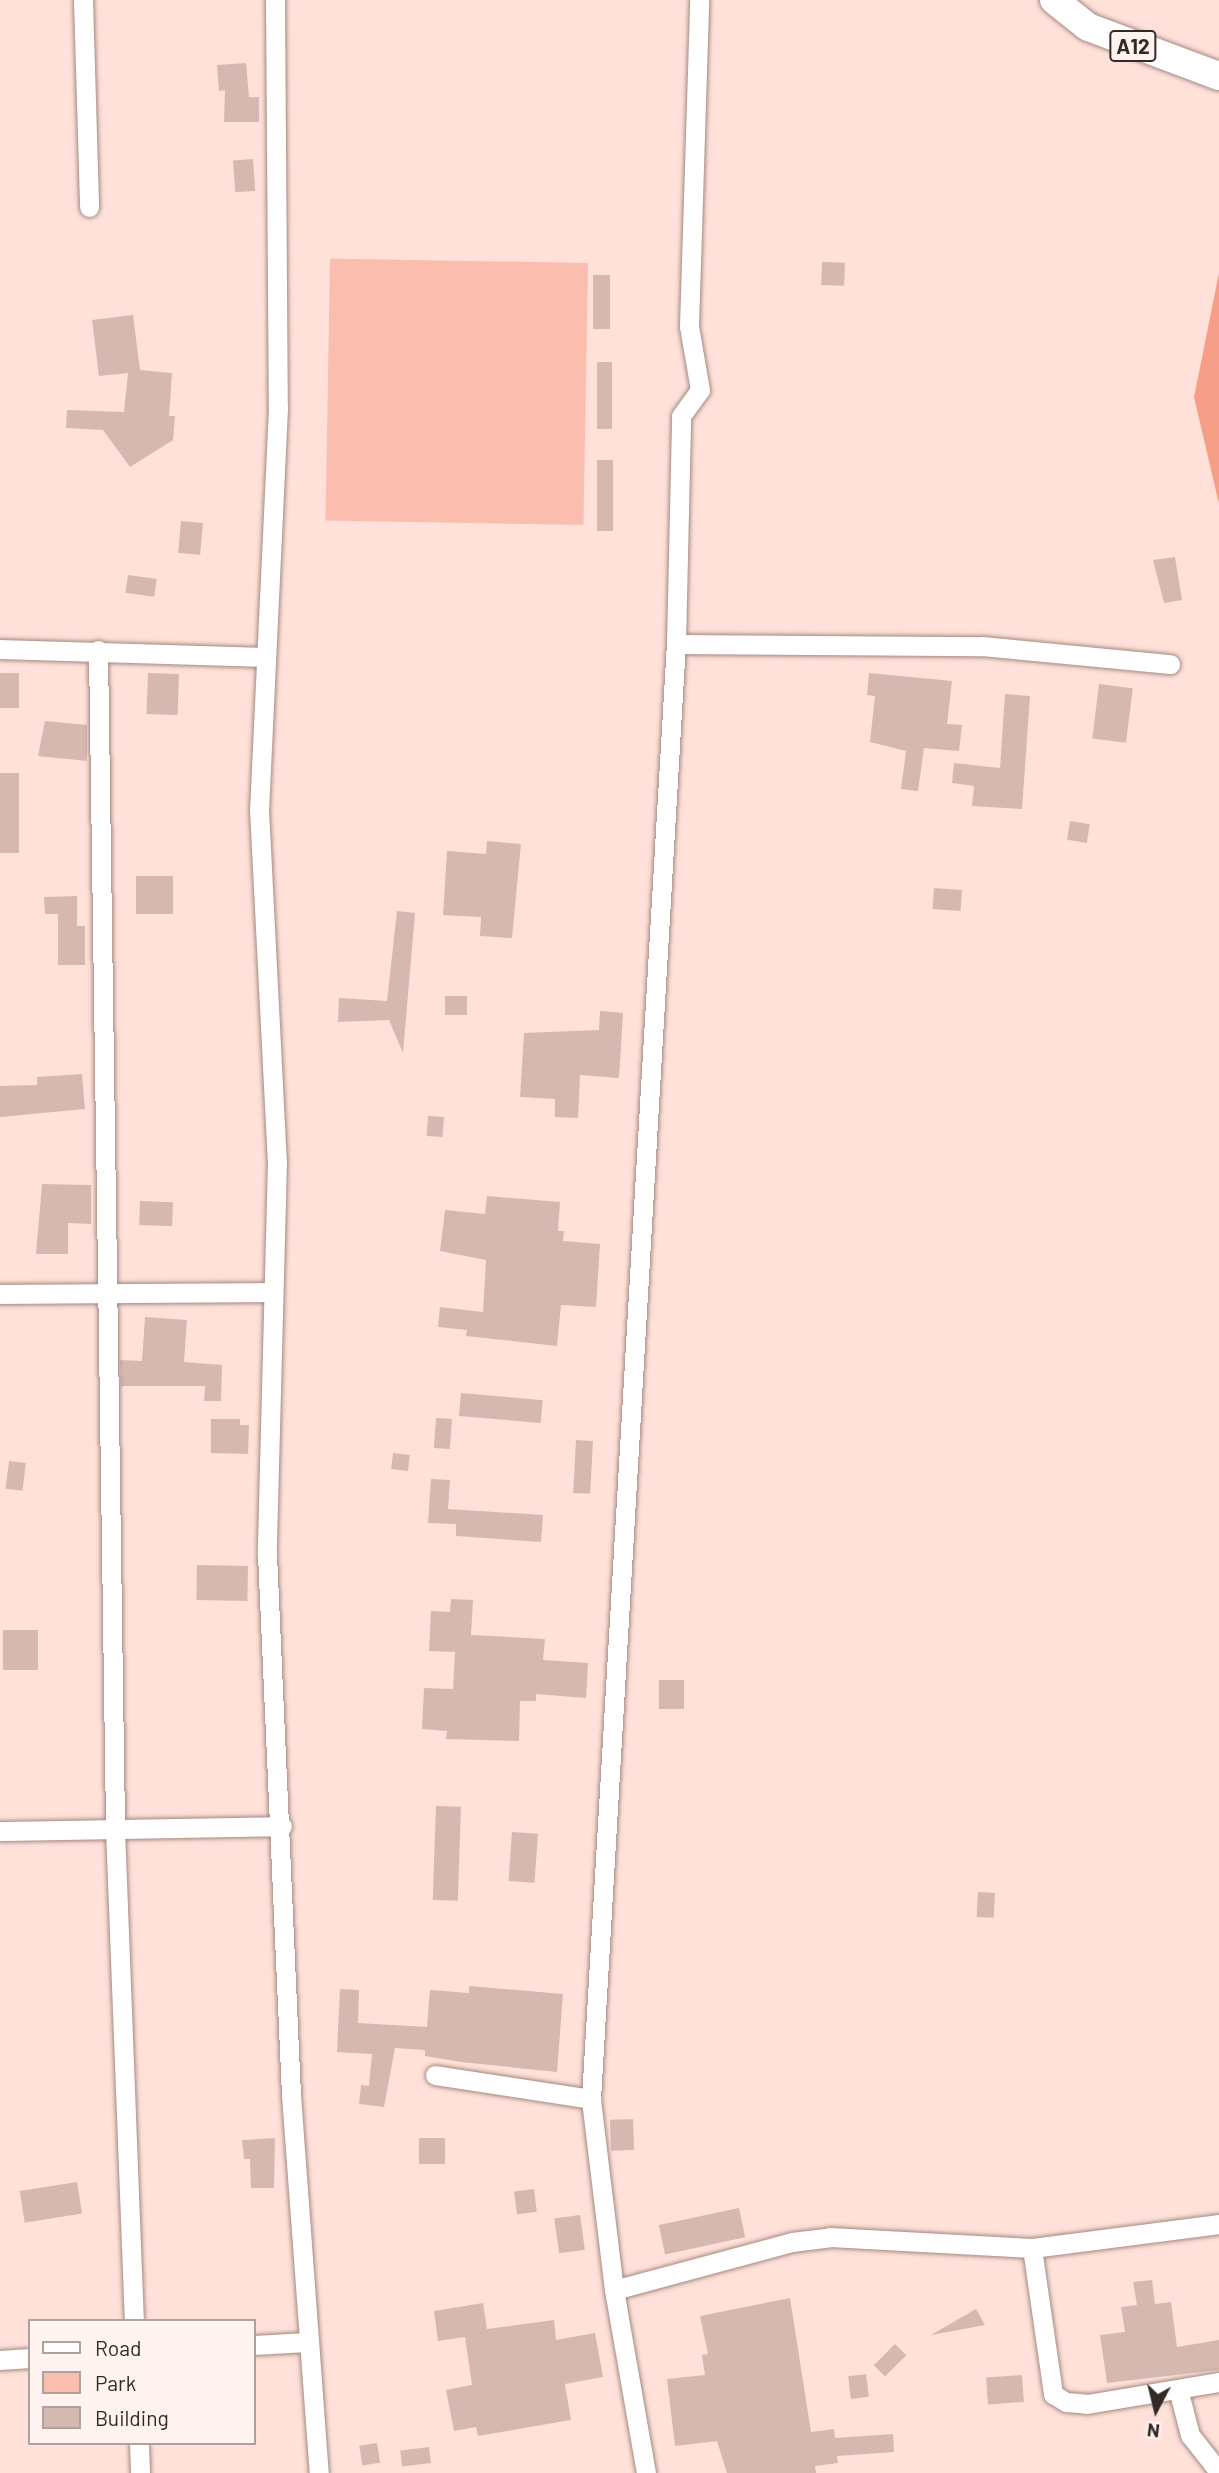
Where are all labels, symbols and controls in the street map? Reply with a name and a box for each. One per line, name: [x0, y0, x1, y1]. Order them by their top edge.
road number: A12: [1108, 28, 1158, 64]
legend: [28, 2319, 256, 2445]
text: Road: [95, 2335, 141, 2360]
text: Park: [95, 2370, 136, 2395]
north arrow: [1121, 2375, 1191, 2445]
text: Building: [95, 2405, 169, 2430]
text: N: [1146, 2419, 1161, 2444]

